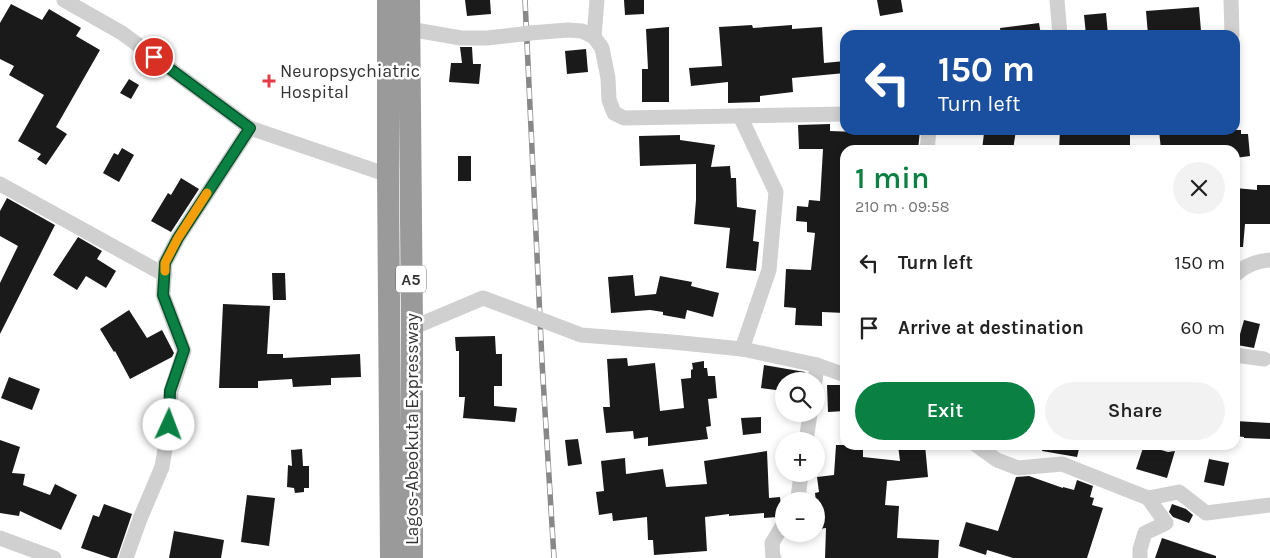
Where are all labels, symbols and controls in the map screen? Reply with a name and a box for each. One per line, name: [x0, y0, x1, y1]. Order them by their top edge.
pin: [133, 36, 175, 78]
icon: arrive: [140, 43, 168, 71]
text: 150 m: [938, 49, 1035, 90]
icon: left: [855, 50, 920, 115]
place label: Neuropsychiatric Hospital: [280, 60, 420, 103]
marker: Neuropsychiatric Hospital: [262, 74, 276, 88]
text: Turn left: [938, 91, 1021, 117]
text: 1 min: [855, 160, 929, 196]
button: close: [1173, 162, 1225, 214]
text: 210 m · 09:58: [855, 197, 950, 216]
icon: left: [855, 249, 883, 277]
text: Turn left: [898, 252, 973, 274]
text: 150 m: [1174, 252, 1225, 274]
road number: A5: [396, 266, 426, 292]
street label: Lagos-Abeokuta Expressway: [401, 312, 423, 545]
icon: arrive: [855, 314, 883, 342]
text: Arrive at destination: [898, 317, 1084, 339]
text: 60 m: [1181, 317, 1225, 339]
map controls: [775, 372, 825, 542]
button: search: [775, 372, 825, 422]
button: Exit: [855, 382, 1035, 440]
button: Share: [1045, 382, 1225, 440]
position arrow: [142, 398, 194, 450]
button: +: [775, 432, 825, 482]
button: −: [775, 492, 825, 542]

